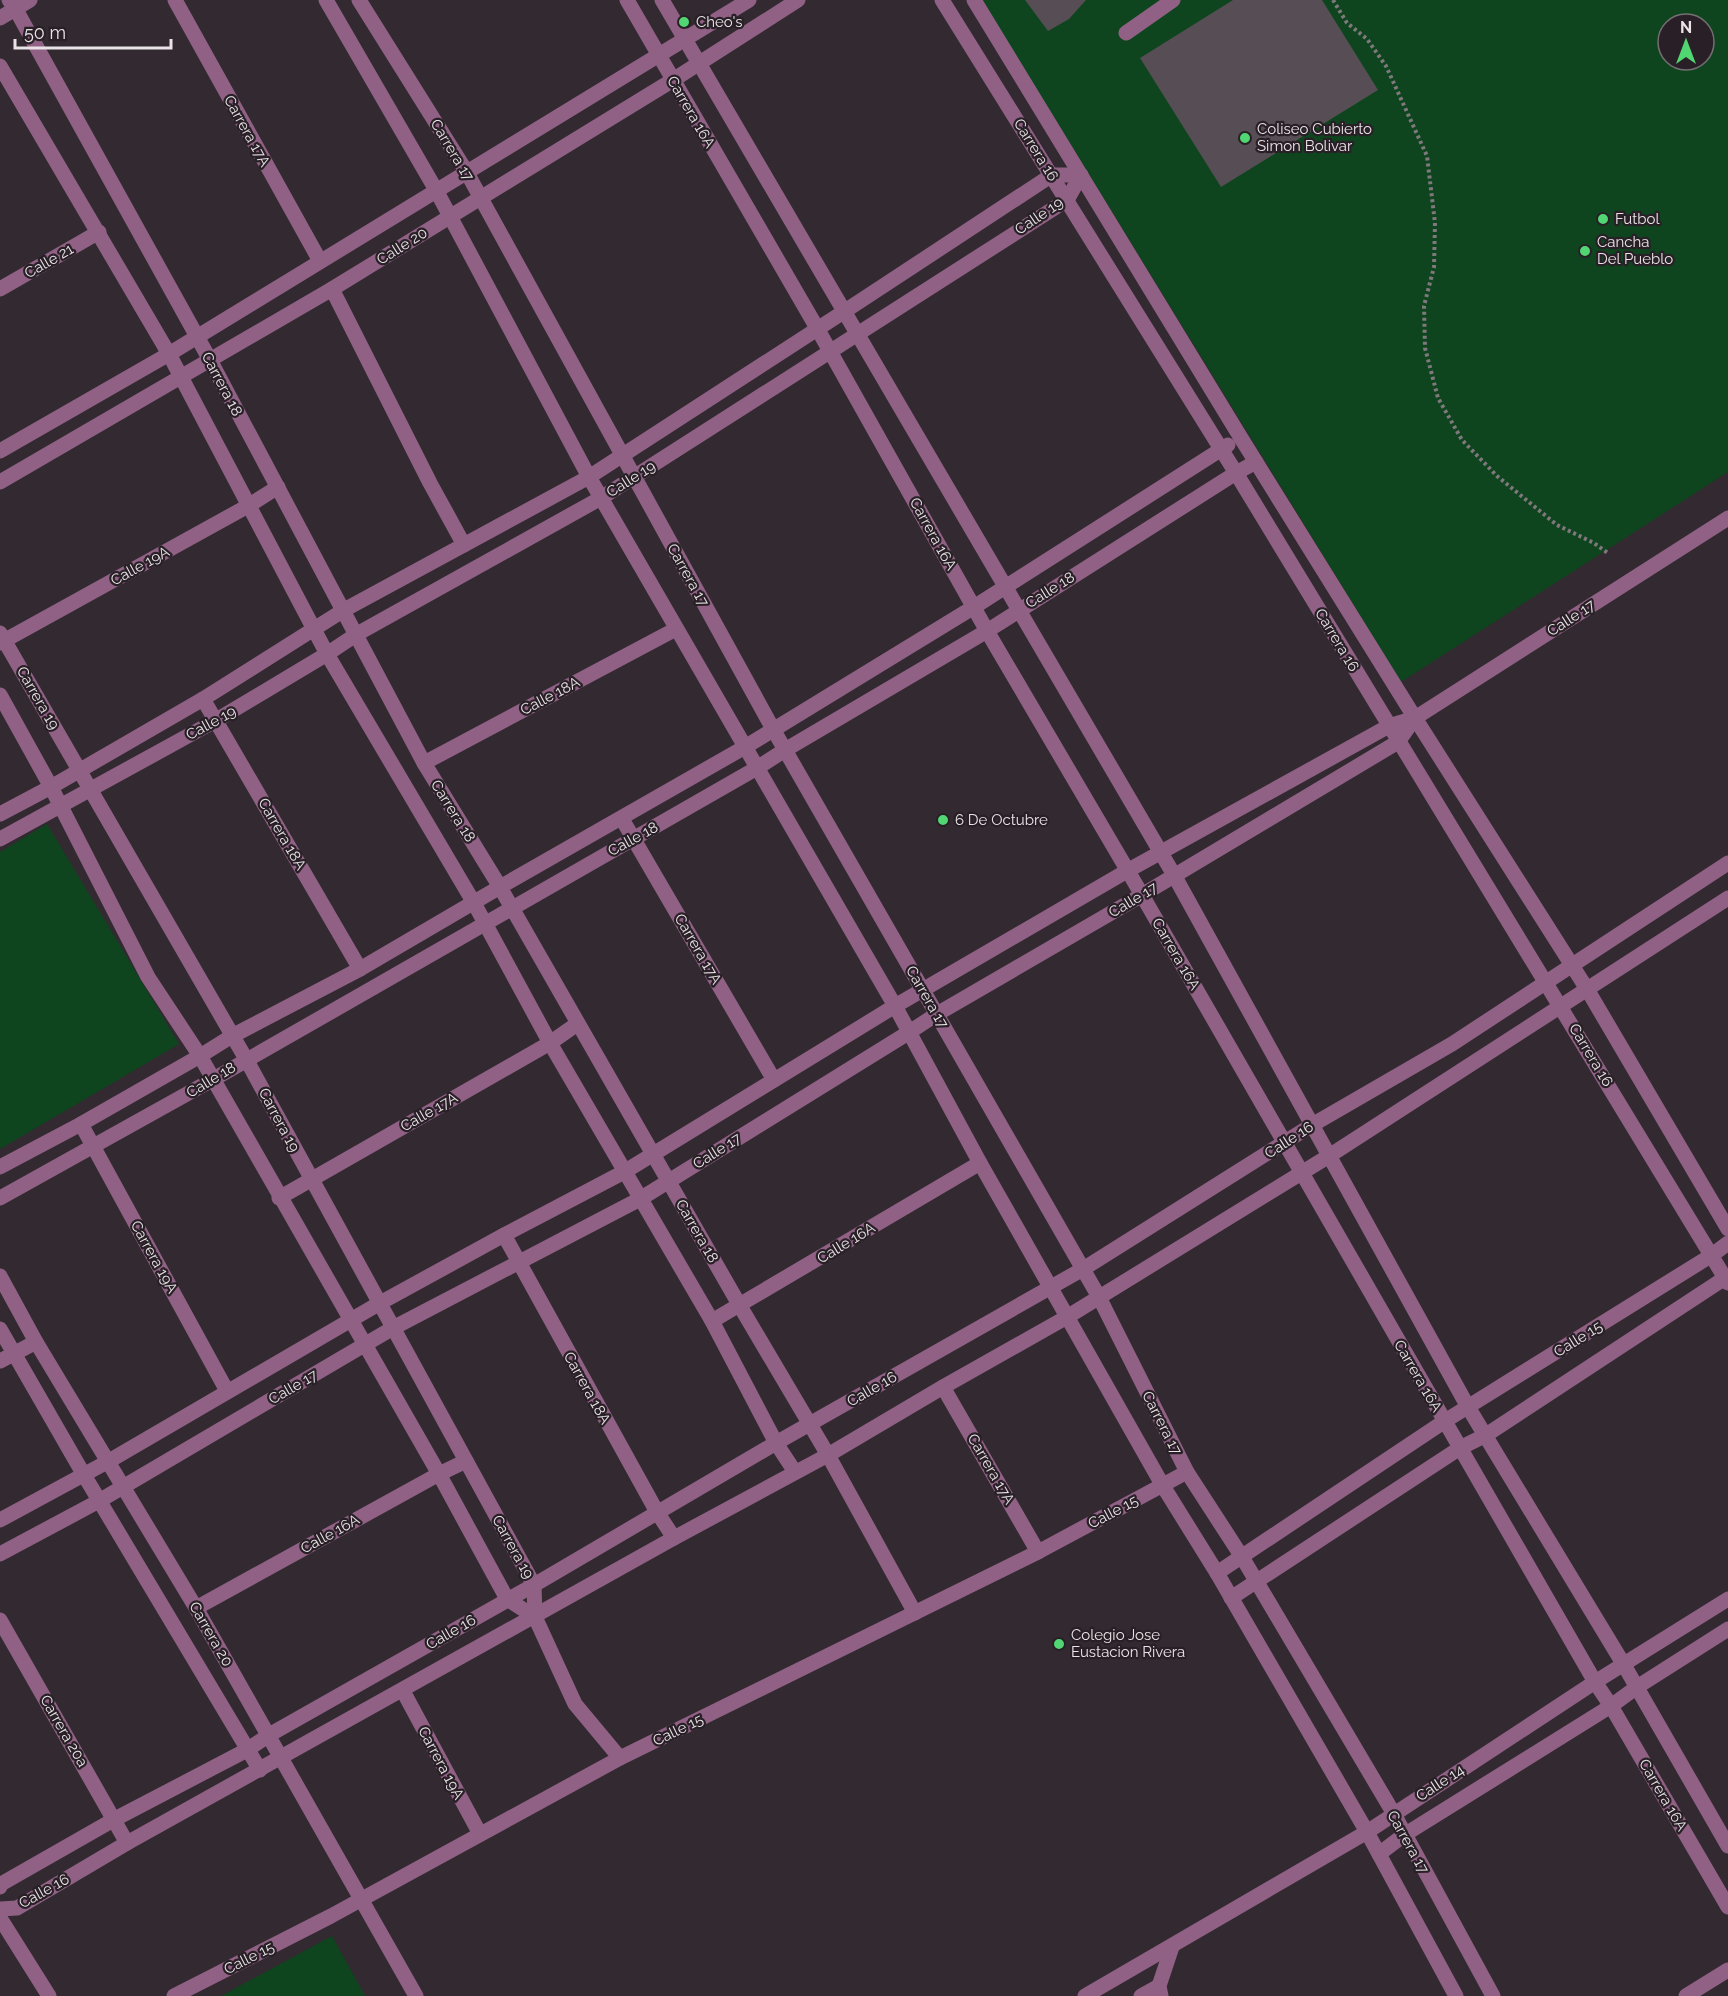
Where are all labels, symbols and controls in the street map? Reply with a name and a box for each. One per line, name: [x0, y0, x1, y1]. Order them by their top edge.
scale bar: [15, 12, 171, 50]
north arrow: [1656, 12, 1716, 72]
place label: Cheo's: [696, 13, 743, 31]
marker: Cheo's: [677, 15, 691, 29]
text: N: [1680, 18, 1692, 37]
text: 50 m: [24, 22, 66, 43]
street label: Carrera 16A: [663, 73, 719, 151]
street label: Carrera 17A: [220, 92, 274, 170]
street label: Carrera 16: [1010, 115, 1062, 185]
street label: Carrera 17: [426, 116, 478, 184]
place label: Coliseo Cubierto Simon Bolivar: [1257, 120, 1372, 155]
marker: Coliseo Cubierto Simon Bolivar: [1238, 131, 1252, 145]
street label: Calle 19: [1011, 193, 1067, 239]
place label: Futbol: [1615, 210, 1660, 228]
marker: Futbol: [1596, 212, 1610, 226]
street label: Calle 20: [373, 223, 431, 269]
place label: Cancha Del Pueblo: [1597, 233, 1673, 268]
street label: Calle 21: [21, 240, 77, 282]
marker: Cancha Del Pueblo: [1578, 244, 1592, 258]
street label: Carrera 18: [198, 349, 246, 419]
street label: Calle 19: [603, 457, 659, 501]
street label: Carrera 16A: [906, 495, 960, 573]
street label: Carrera 17: [663, 540, 713, 610]
street label: Calle 19A: [107, 542, 173, 590]
street label: Calle 18: [1022, 568, 1078, 612]
street label: Calle 17: [1544, 596, 1598, 640]
street label: Carrera 16: [1311, 605, 1363, 675]
street label: Carrera 19: [13, 663, 63, 733]
street label: Calle 18A: [517, 673, 583, 719]
street label: Calle 19: [183, 702, 239, 744]
street label: Carrera 18: [427, 777, 479, 846]
street label: Carrera 18A: [254, 795, 310, 873]
place label: 6 De Octubre: [955, 811, 1048, 829]
marker: 6 De Octubre: [936, 813, 950, 827]
street label: Calle 18: [605, 818, 661, 860]
street label: Calle 17: [1105, 878, 1161, 922]
street label: Carrera 17A: [671, 910, 725, 988]
street label: Carrera 16A: [1148, 915, 1204, 993]
street label: Carrera 17: [902, 963, 952, 1031]
street label: Carrera 16: [1565, 1020, 1617, 1090]
street label: Calle 18: [183, 1058, 239, 1102]
street label: Carrera 19: [255, 1085, 303, 1155]
street label: Calle 17A: [397, 1088, 461, 1136]
street label: Calle 16: [1261, 1118, 1317, 1162]
street label: Calle 17: [689, 1129, 745, 1173]
street label: Carrera 18: [672, 1196, 722, 1266]
street label: Carrera 19A: [127, 1218, 181, 1296]
street label: Calle 16A: [814, 1219, 878, 1267]
street label: Calle 15: [1550, 1317, 1606, 1361]
street label: Carrera 16A: [1390, 1337, 1446, 1415]
street label: Carrera 18A: [560, 1349, 614, 1427]
street label: Calle 17: [265, 1366, 321, 1408]
street label: Calle 16: [844, 1368, 900, 1410]
street label: Carrera 17: [1138, 1388, 1186, 1458]
street label: Carrera 17A: [964, 1430, 1018, 1508]
street label: Calle 15: [1085, 1491, 1141, 1533]
street label: Calle 16A: [297, 1510, 363, 1558]
street label: Carrera 19: [488, 1512, 538, 1582]
street label: Carrera 20: [185, 1598, 237, 1670]
street label: Calle 16: [423, 1611, 479, 1653]
place label: Colegio Jose Eustacion Rivera: [1071, 1626, 1185, 1661]
marker: Colegio Jose Eustacion Rivera: [1052, 1637, 1066, 1651]
street label: Carrera 20a: [36, 1692, 92, 1770]
street label: Calle 15: [650, 1710, 706, 1750]
street label: Carrera 19A: [414, 1723, 468, 1803]
street label: Carrera 16A: [1635, 1756, 1691, 1834]
street label: Calle 14: [1413, 1761, 1467, 1805]
street label: Carrera 17: [1383, 1807, 1433, 1877]
street label: Calle 16: [16, 1870, 72, 1912]
street label: Calle 15: [221, 1938, 277, 1978]

